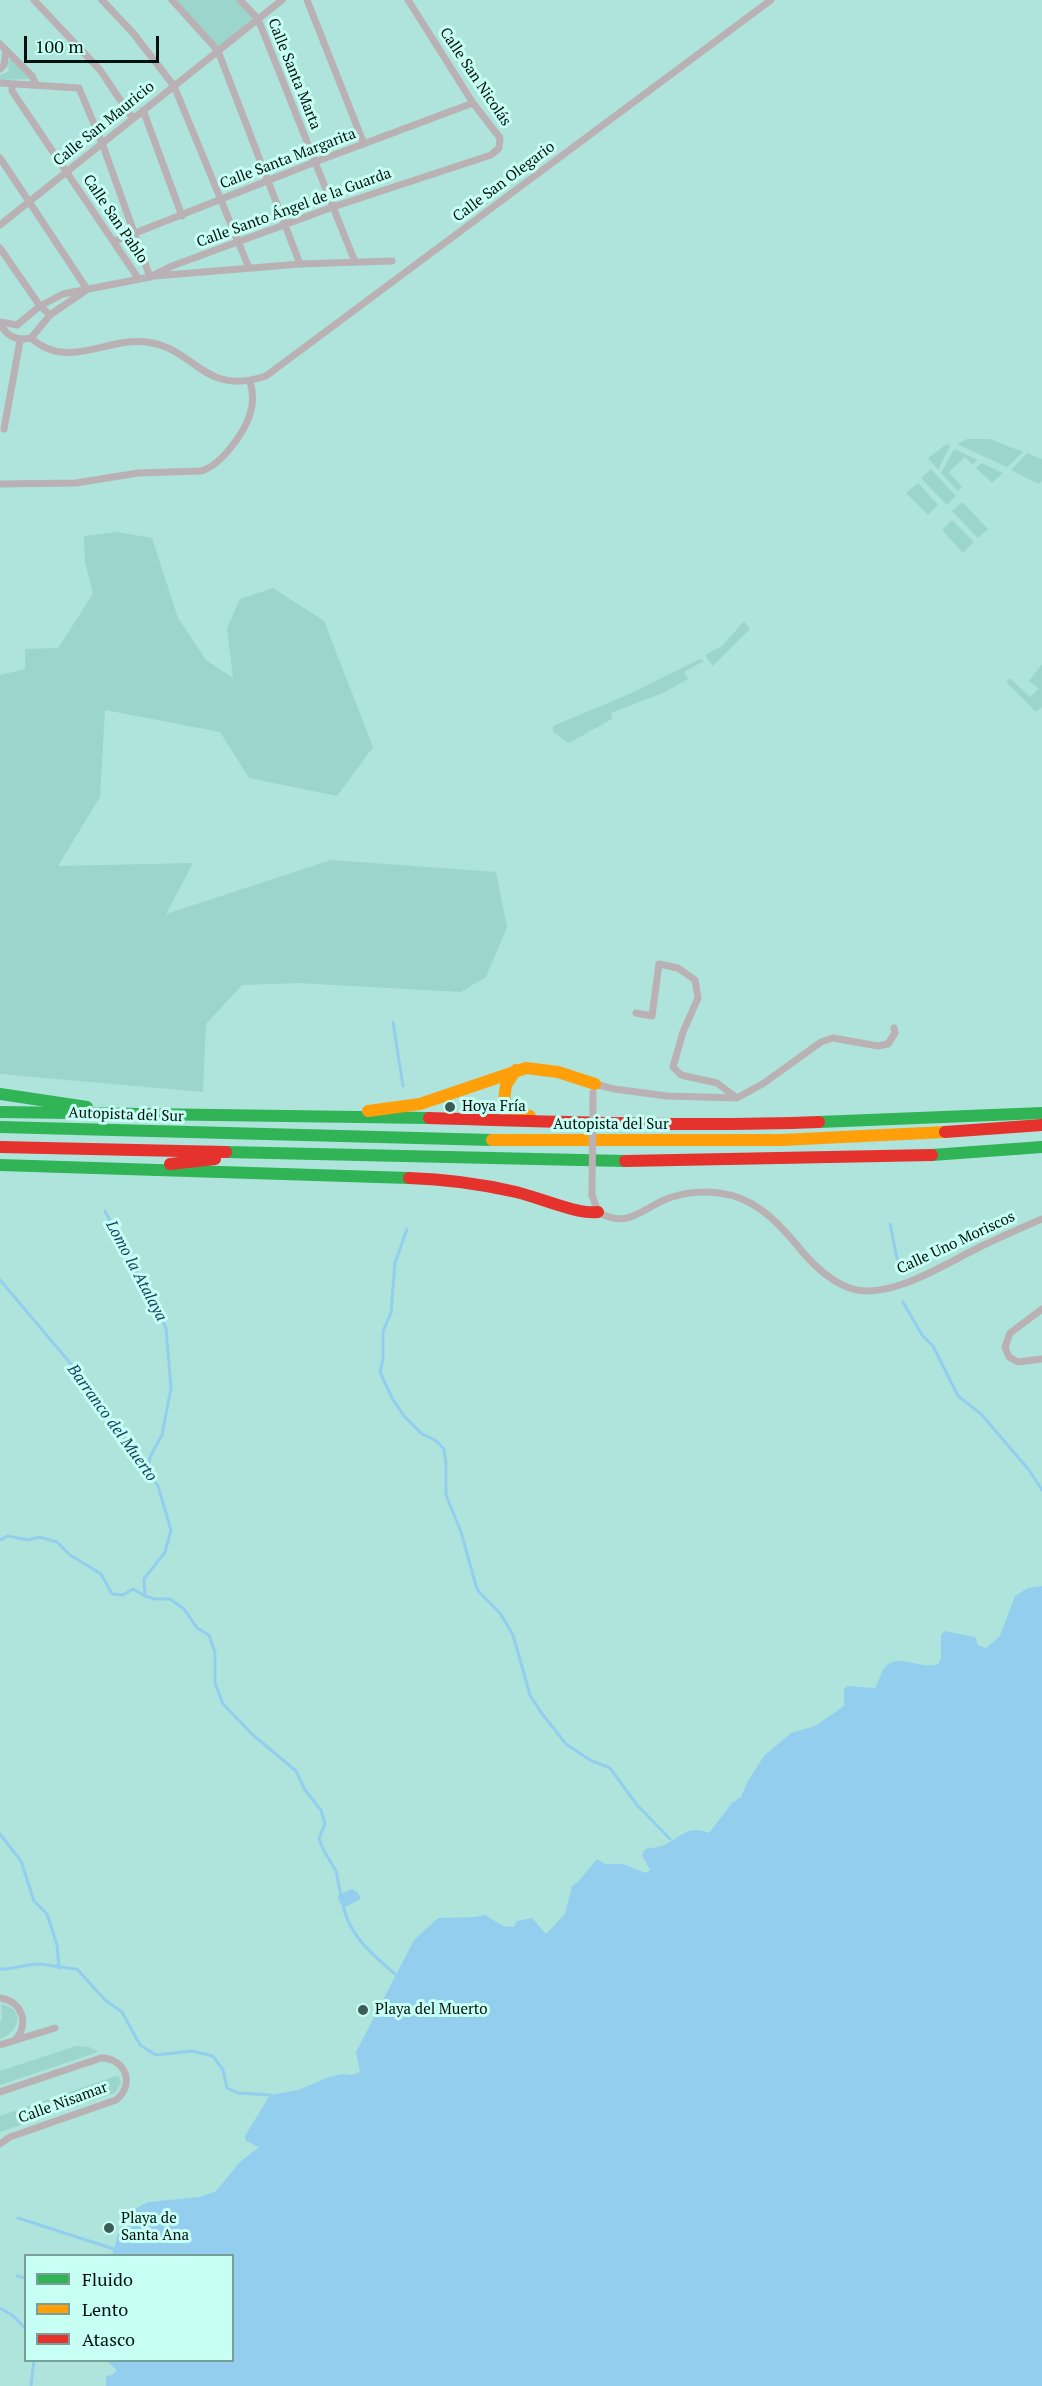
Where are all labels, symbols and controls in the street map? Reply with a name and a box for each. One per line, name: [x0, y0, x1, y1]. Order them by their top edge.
street label: Calle Santa Marta: [264, 16, 324, 132]
scale bar: [27, 24, 162, 62]
street label: Calle San Nicolás: [435, 24, 515, 130]
text: 100 m: [35, 34, 84, 58]
street label: Calle San Mauricio: [50, 78, 158, 170]
street label: Calle Santa Margarita: [218, 125, 358, 193]
street label: Calle San Olegario: [450, 138, 558, 226]
street label: Calle Santo Ángel de la Guarda: [194, 164, 394, 252]
street label: Calle San Pablo: [79, 171, 151, 267]
place label: Hoya Fría: [462, 1098, 526, 1116]
marker: Hoya Fría: [443, 1100, 457, 1114]
street label: Autopista del Sur: [68, 1104, 184, 1126]
street label: Autopista del Sur: [553, 1116, 669, 1134]
street label: Calle Uno Moriscos: [894, 1208, 1018, 1278]
water label: Lomo la Atalaya: [101, 1217, 171, 1325]
water label: Barranco del Muerto: [63, 1361, 161, 1485]
place label: Playa del Muerto: [375, 2001, 488, 2019]
marker: Playa del Muerto: [356, 2003, 370, 2017]
street label: Calle Nisamar: [16, 2079, 110, 2127]
place label: Playa de Santa Ana: [121, 2210, 189, 2245]
marker: Playa de Santa Ana: [102, 2221, 116, 2235]
legend: [24, 2254, 234, 2362]
text: Fluido: [82, 2267, 133, 2291]
text: Lento: [82, 2297, 128, 2321]
text: Atasco: [82, 2327, 135, 2351]

